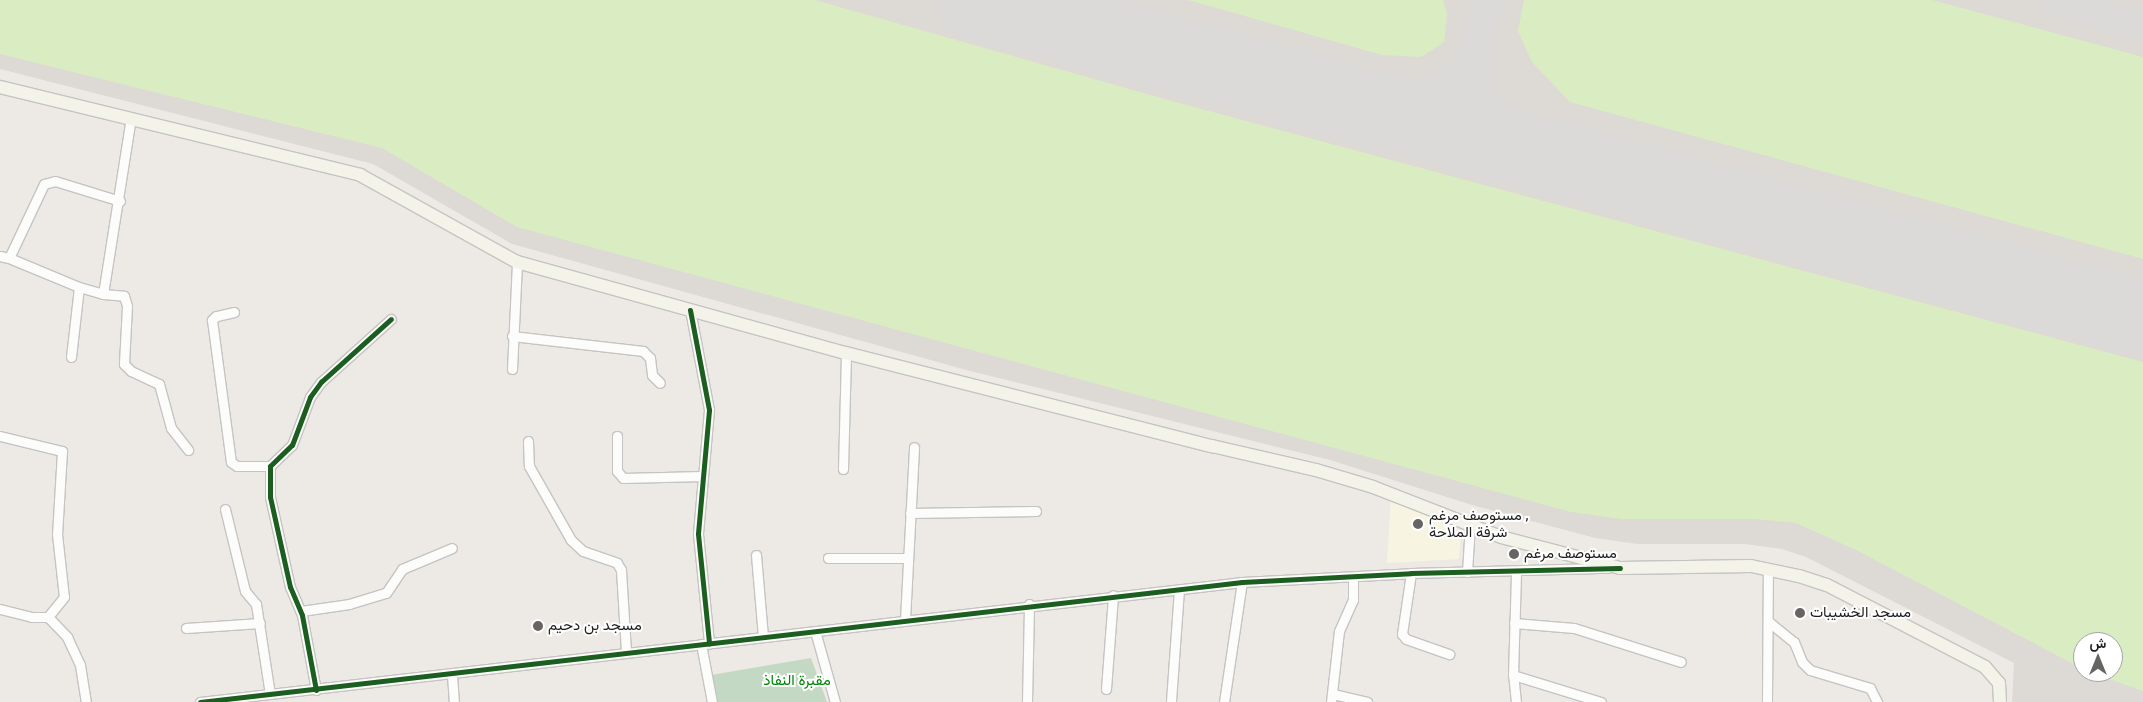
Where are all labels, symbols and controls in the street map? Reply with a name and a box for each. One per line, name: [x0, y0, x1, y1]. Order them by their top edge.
place label: مستوصف مرغم , شرفة الملاحة: [1429, 506, 1529, 541]
marker: مستوصف مرغم , شرفة الملاحة: [1411, 517, 1425, 531]
place label: مستوصف مرغم: [1524, 545, 1617, 563]
marker: مستوصف مرغم: [1508, 548, 1520, 560]
place label: مسجد الخشيبات: [1810, 604, 1911, 622]
marker: مسجد الخشيبات: [1794, 607, 1806, 619]
place label: مسجد بن دحيم: [548, 617, 642, 635]
marker: مسجد بن دحيم: [532, 620, 544, 632]
north arrow: [2073, 632, 2123, 682]
text: ش: [2090, 635, 2106, 651]
park label: مقبرة النفاذ: [763, 672, 831, 690]

